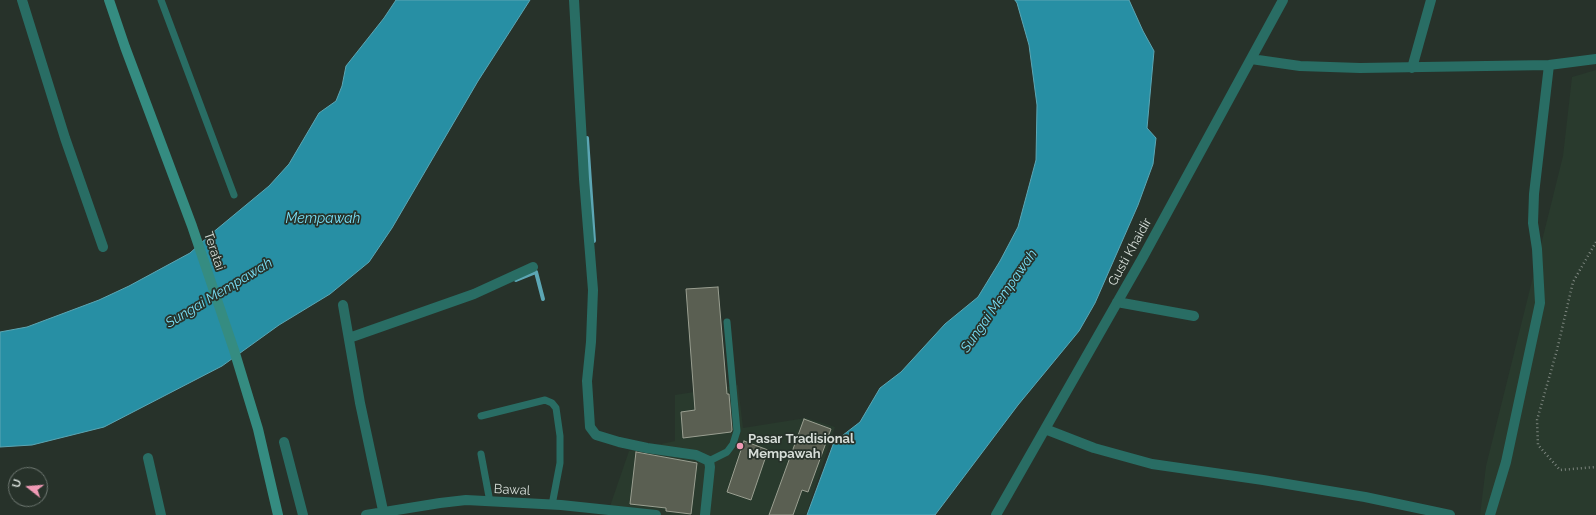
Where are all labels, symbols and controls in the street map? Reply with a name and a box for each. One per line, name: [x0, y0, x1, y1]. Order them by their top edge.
water label: Mempawah: [286, 211, 360, 227]
street label: Gusti Khaidir: [1105, 215, 1155, 289]
street label: Teratai: [200, 230, 228, 272]
water label: Sungai Mempawah: [957, 246, 1041, 356]
water label: Sungai Mempawah: [162, 254, 276, 332]
place label: Pasar Tradisional Mempawah: [748, 431, 854, 462]
marker: Pasar Tradisional Mempawah: [735, 441, 745, 451]
north arrow: [8, 467, 48, 507]
text: U: [10, 478, 24, 489]
street label: Bawal: [493, 481, 531, 499]

